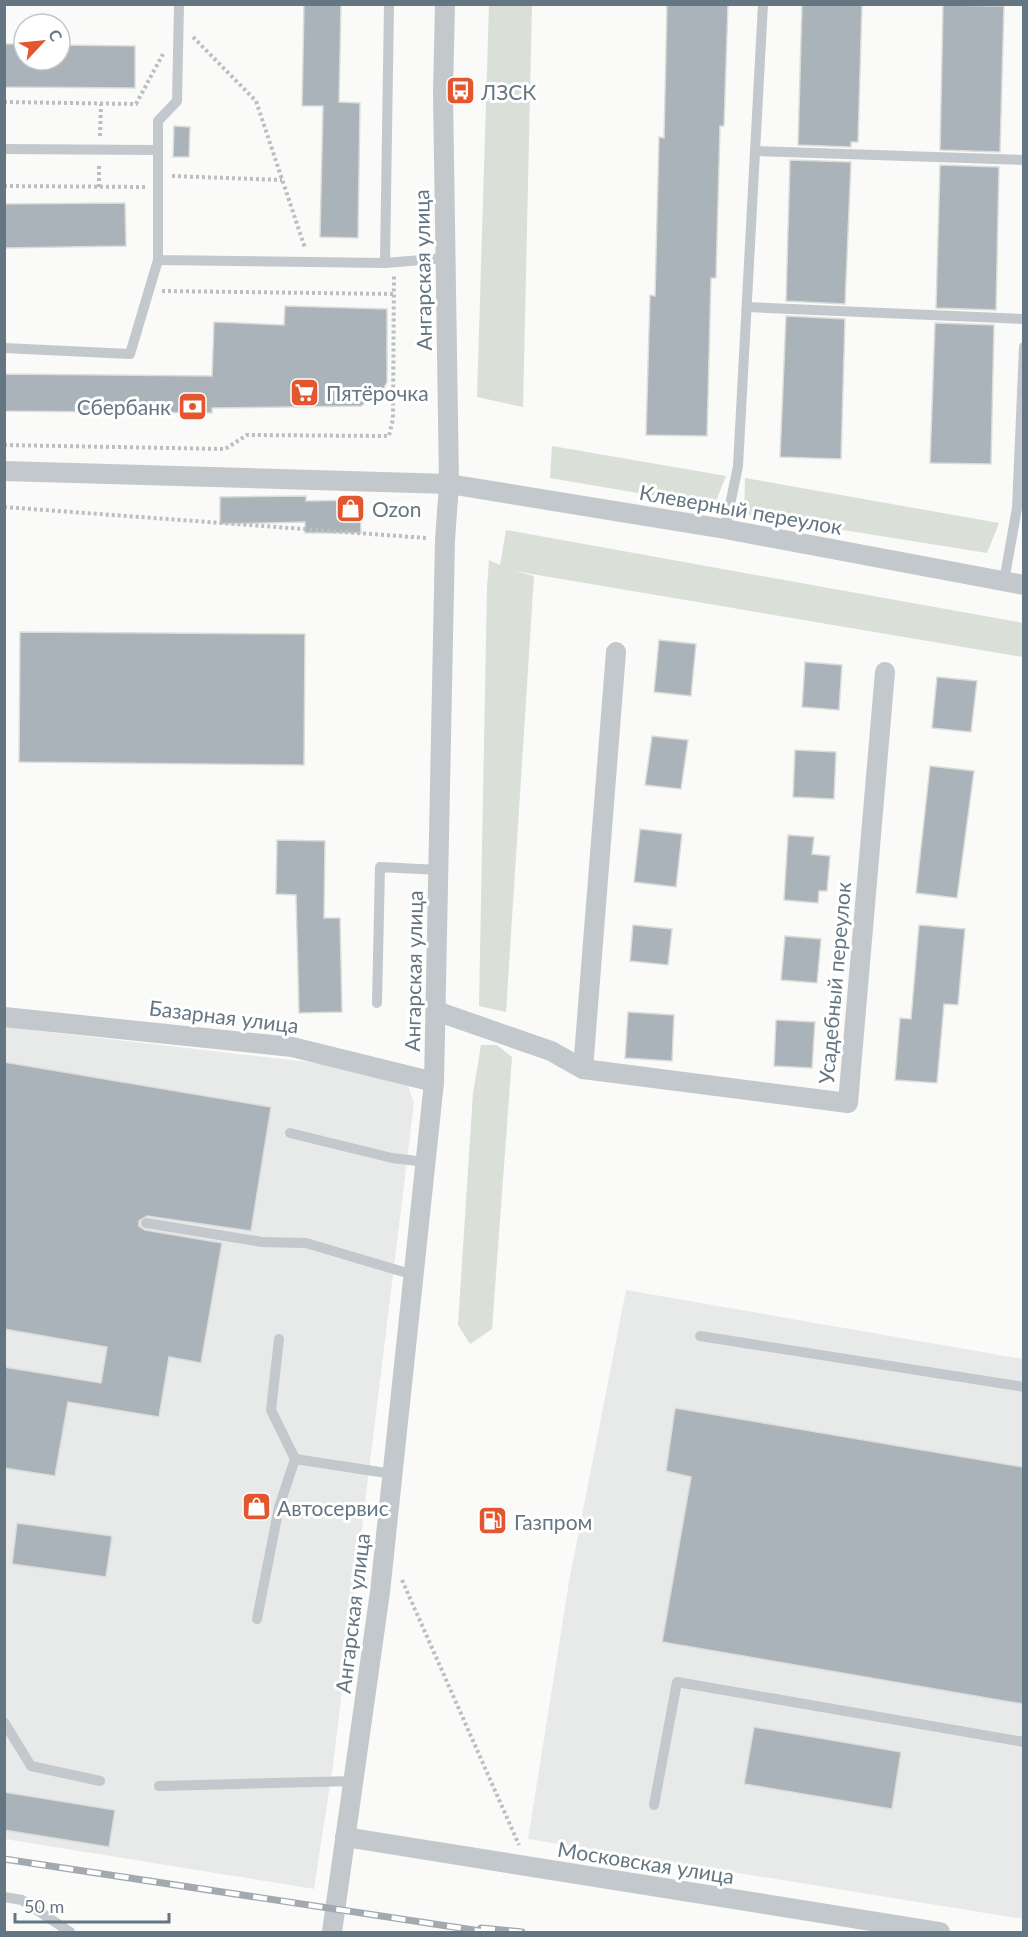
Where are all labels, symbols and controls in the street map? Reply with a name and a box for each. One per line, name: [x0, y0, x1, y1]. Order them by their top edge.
north arrow: [12, 12, 72, 72]
text: С: [45, 26, 67, 44]
bus stop icon: ЛЗСК: [444, 75, 476, 107]
place label: ЛЗСК: [480, 79, 536, 104]
street label: Ангарская улица: [408, 189, 436, 351]
supermarket icon: Пятёрочка: [289, 376, 321, 408]
place label: Пятёрочка: [326, 380, 429, 405]
bank icon: Сбербанк: [176, 390, 208, 422]
place label: Сбербанк: [77, 394, 171, 419]
street label: Клеверный переулок: [638, 479, 845, 539]
shop icon: Ozon: [335, 492, 367, 524]
place label: Ozon: [372, 496, 422, 521]
street label: Усадебный переулок: [813, 881, 855, 1085]
street label: Ангарская улица: [399, 890, 427, 1052]
street label: Базарная улица: [148, 994, 300, 1038]
shop icon: Автосервис: [240, 1491, 272, 1523]
place label: Автосервис: [277, 1495, 389, 1520]
fuel station icon: Газпром: [477, 1505, 509, 1537]
place label: Газпром: [514, 1509, 592, 1534]
street label: Ангарская улица: [330, 1532, 374, 1694]
street label: Московская улица: [556, 1836, 736, 1888]
scale bar: [15, 1886, 170, 1924]
text: 50 m: [24, 1895, 64, 1917]

